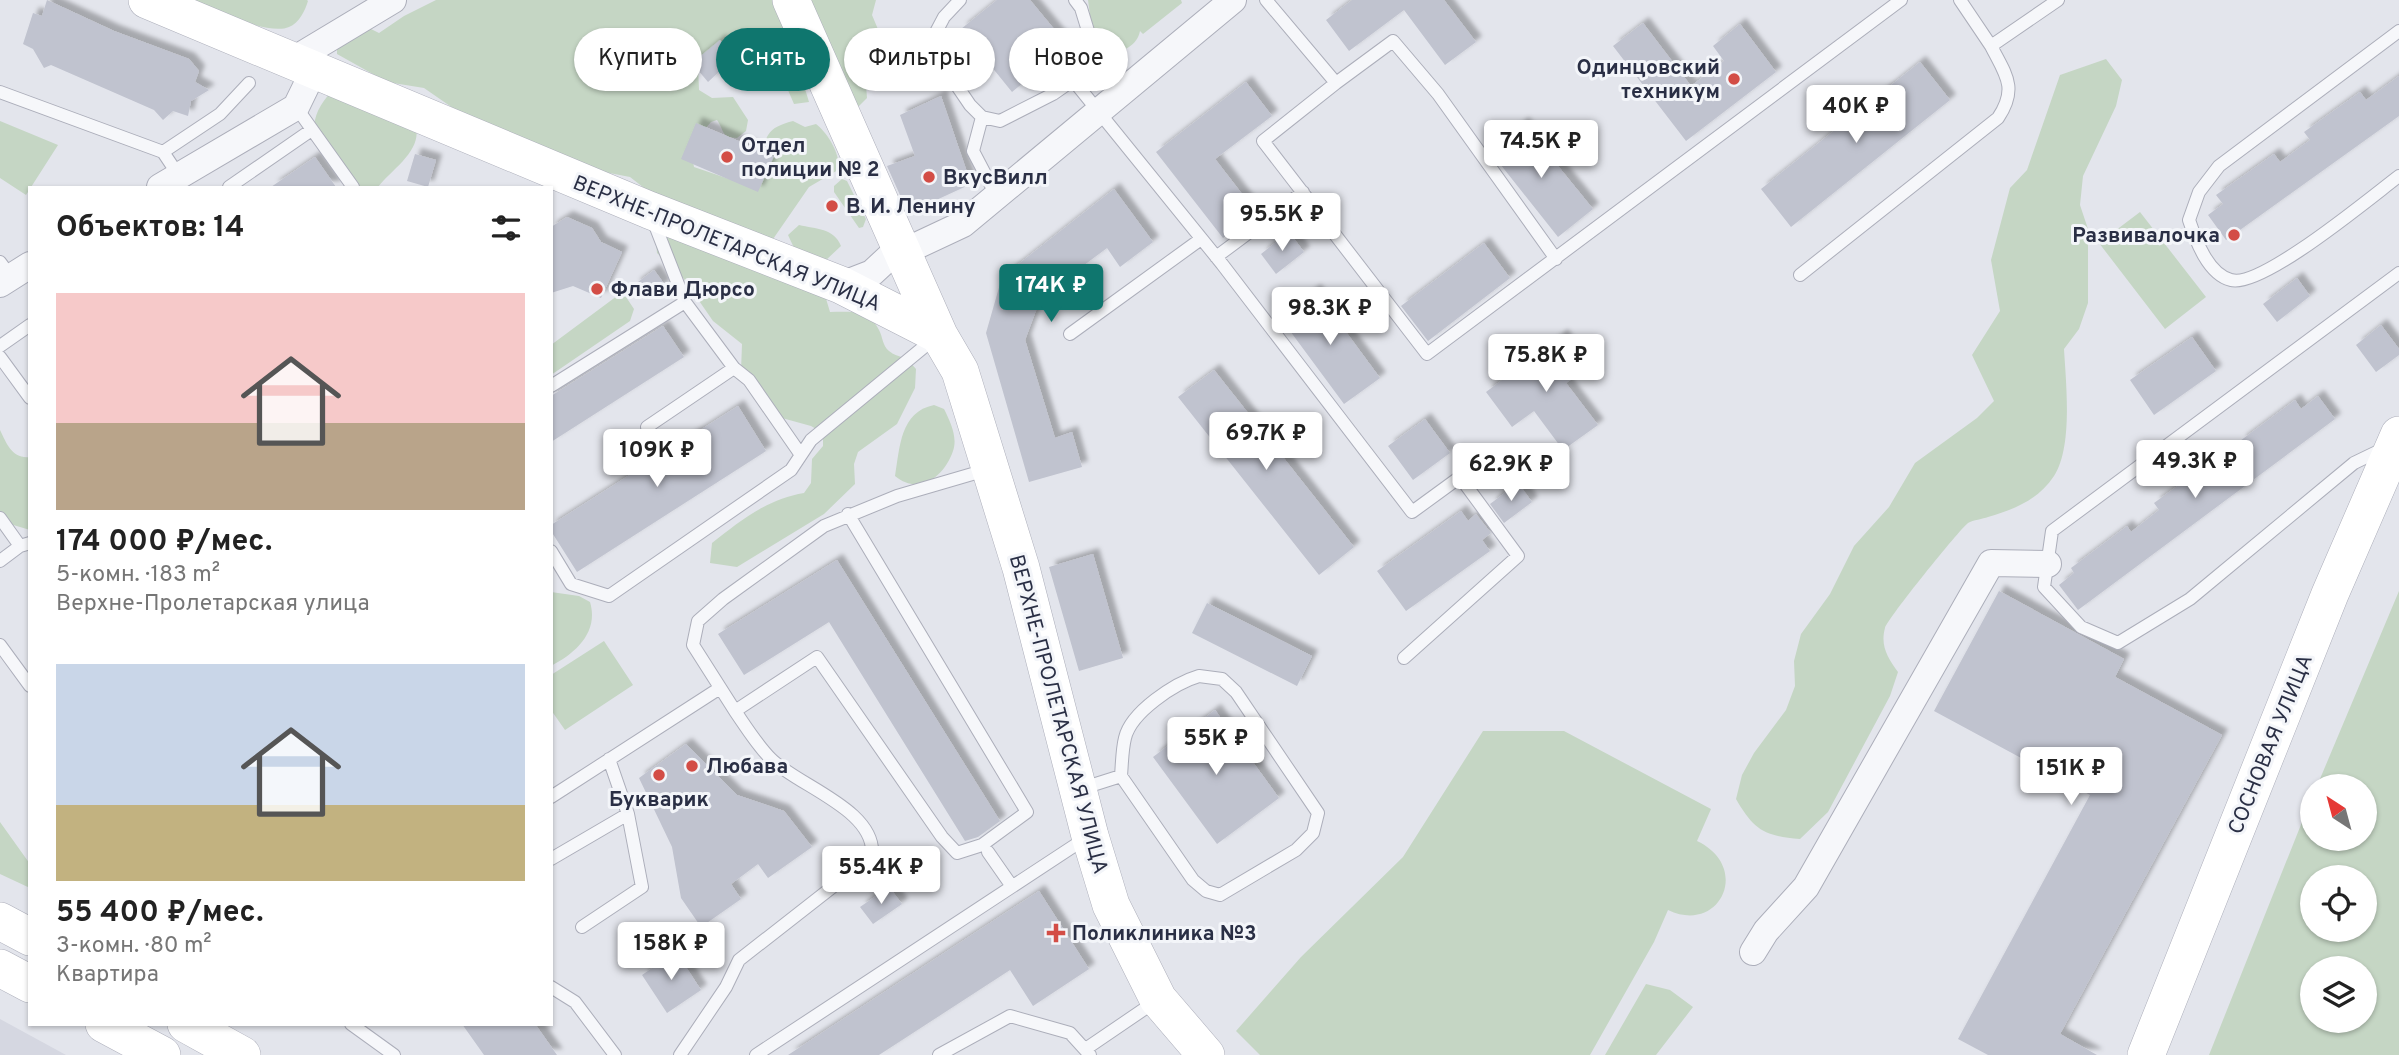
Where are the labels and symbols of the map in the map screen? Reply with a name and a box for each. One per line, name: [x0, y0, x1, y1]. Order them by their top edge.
place label: Одинцовский техникум: [1577, 55, 1720, 106]
marker: Одинцовский техникум: [1726, 71, 1742, 87]
pin: 40K ₽: [1807, 86, 1905, 145]
pin: 74.5K ₽: [1476, 120, 1606, 180]
place label: Отдел полиции № 2: [741, 133, 880, 184]
marker: Отдел полиции № 2: [719, 149, 735, 165]
place label: ВкусВилл: [943, 165, 1048, 192]
marker: ВкусВилл: [921, 169, 937, 185]
street label: ВЕРХНЕ-ПРОЛЕТАРСКАЯ УЛИЦА: [569, 170, 884, 319]
place label: В. И. Ленину: [846, 194, 976, 221]
pin: 95.5K ₽: [1217, 194, 1347, 253]
marker: В. И. Ленину: [824, 198, 840, 214]
place label: Развивалочка: [2072, 223, 2220, 250]
marker: Развивалочка: [2226, 227, 2242, 243]
pin: 174K ₽: [994, 264, 1108, 324]
place label: Флави Дюрсо: [611, 277, 755, 304]
marker: Флави Дюрсо: [589, 281, 605, 297]
pin: 98.3K ₽: [1265, 288, 1395, 347]
pin: 75.8K ₽: [1481, 334, 1611, 394]
pin: 69.7K ₽: [1201, 412, 1331, 472]
pin: 109K ₽: [600, 430, 714, 489]
pin: 49.3K ₽: [2130, 440, 2260, 500]
pin: 62.9K ₽: [1446, 444, 1576, 503]
street label: ВЕРХНЕ-ПРОЛЕТАРСКАЯ УЛИЦА: [1002, 552, 1113, 877]
street label: СОСНОВАЯ УЛИЦА: [2223, 651, 2320, 838]
pin: 55K ₽: [1167, 718, 1265, 777]
pin: 151K ₽: [2014, 748, 2128, 807]
place label: Любава: [706, 754, 788, 781]
marker: Любава: [684, 758, 700, 774]
marker: Букварик: [651, 767, 667, 783]
north arrow: [2300, 774, 2376, 850]
place label: Букварик: [609, 787, 709, 814]
pin: 55.4K ₽: [816, 846, 946, 906]
place label: Поликлиника №3: [1072, 921, 1257, 948]
pin: 158K ₽: [614, 922, 728, 982]
marker: Поликлиника №3: [1046, 923, 1066, 943]

